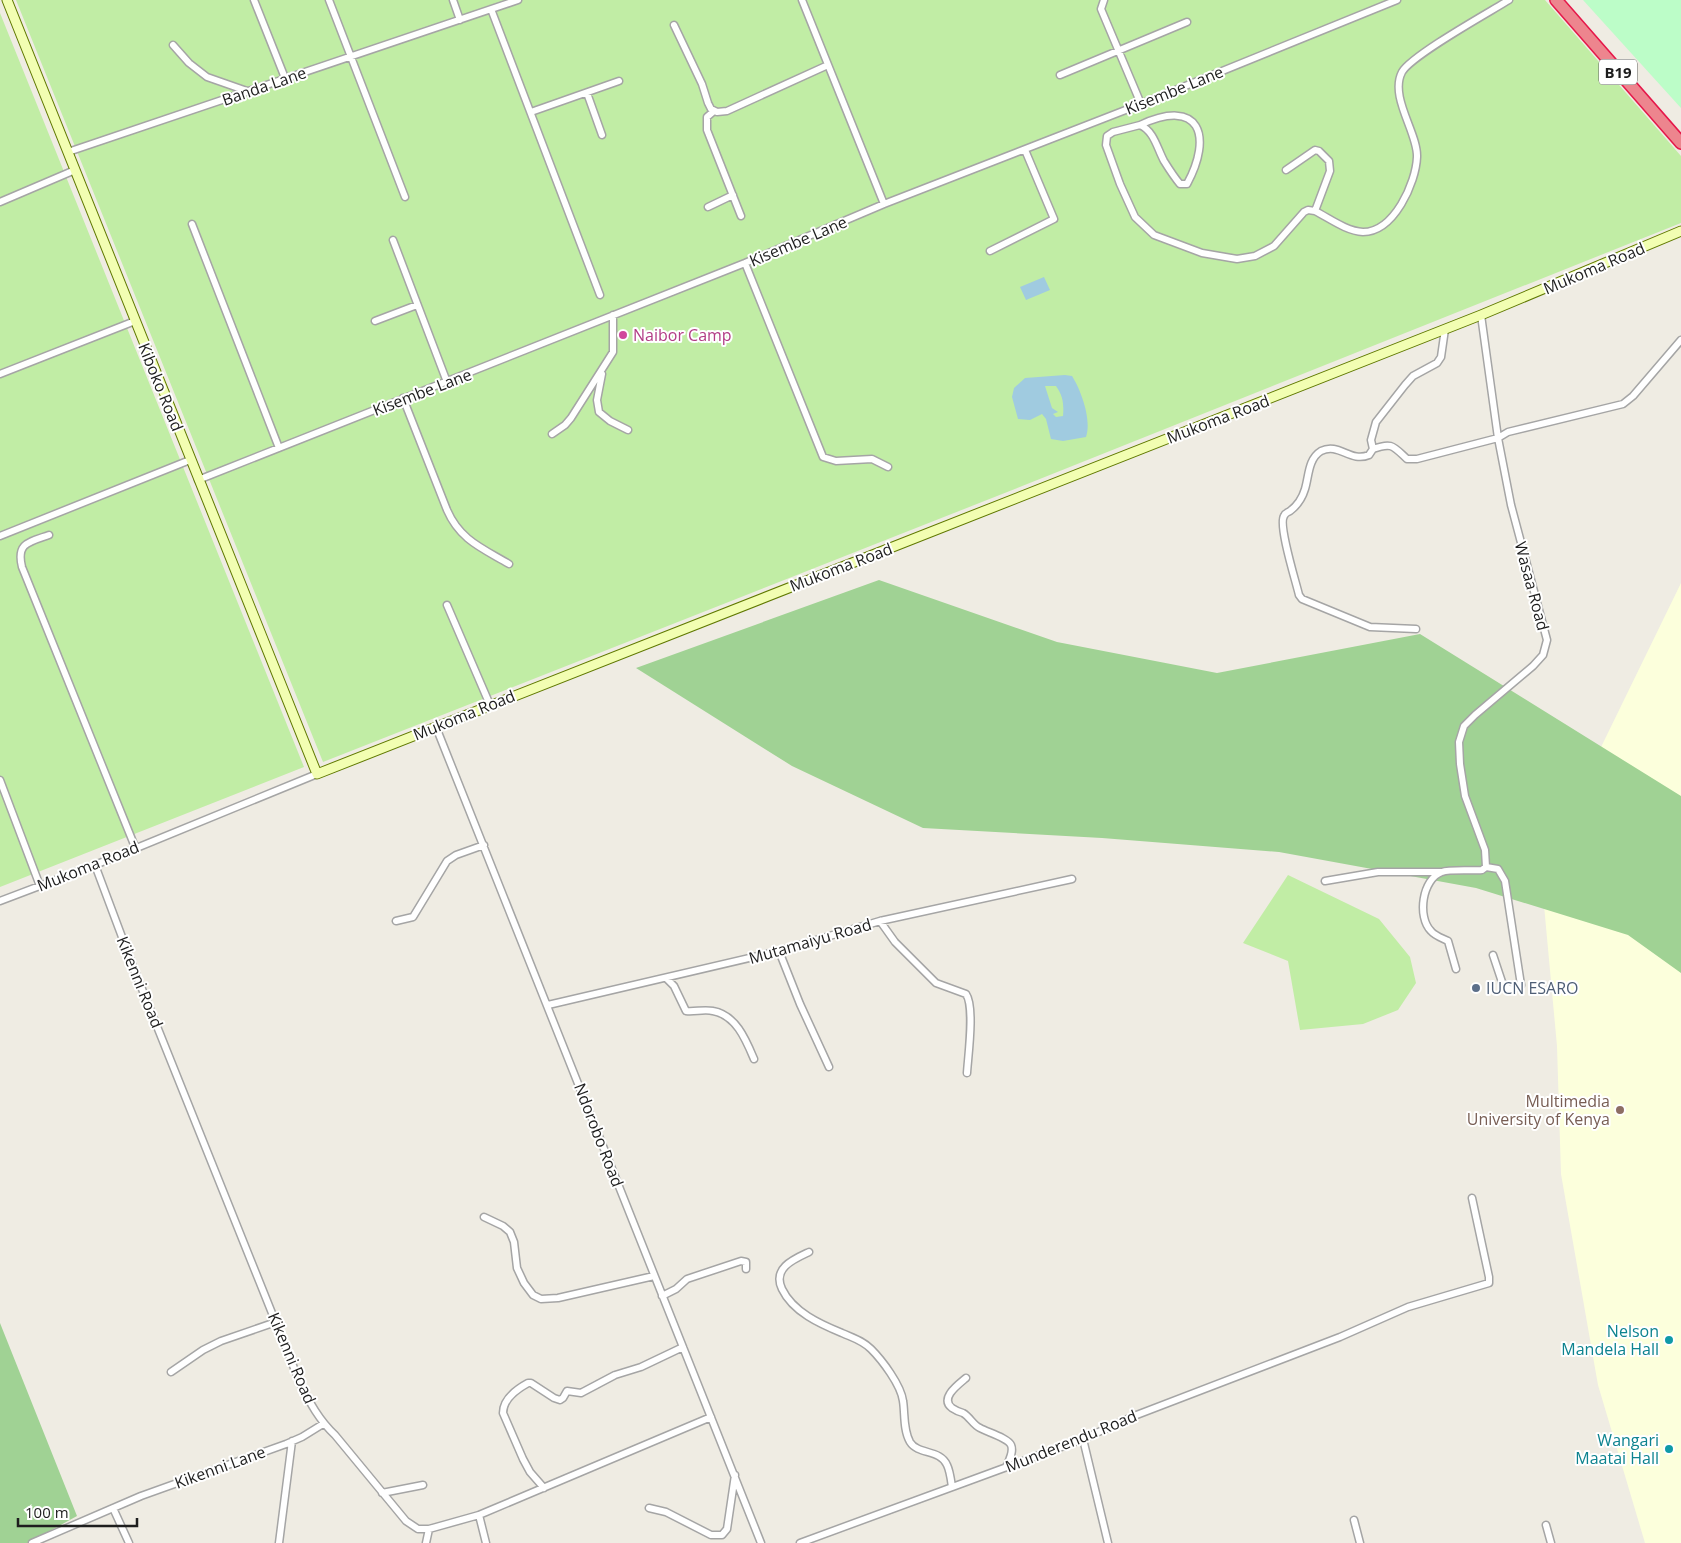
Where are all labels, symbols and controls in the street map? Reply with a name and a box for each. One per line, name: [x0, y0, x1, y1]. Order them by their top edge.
street label: Kisembe Lane: [1122, 60, 1226, 120]
road number: B19: [1599, 60, 1637, 84]
street label: Banda Lane: [219, 61, 309, 111]
street label: Kisembe Lane: [746, 211, 850, 271]
street label: Mukoma Road: [1540, 237, 1648, 299]
place label: Naibor Camp: [633, 324, 732, 346]
marker: Naibor Camp: [617, 329, 629, 341]
street label: Kiboko Road: [133, 339, 189, 435]
street label: Kisembe Lane: [369, 363, 475, 421]
street label: Mukoma Road: [1164, 389, 1272, 449]
street label: Mukoma Road: [787, 537, 895, 597]
street label: Wasaa Road: [1510, 539, 1554, 633]
street label: Mukoma Road: [410, 685, 518, 745]
street label: Mukoma Road: [34, 836, 142, 896]
street label: Mutamaiyu Road: [746, 913, 874, 969]
street label: Kikenni Road: [112, 933, 168, 1031]
place label: IUCN ESARO: [1486, 977, 1579, 999]
marker: IUCN ESARO: [1470, 982, 1482, 994]
street label: Ndorobo Road: [569, 1080, 629, 1190]
place label: Multimedia University of Kenya: [1467, 1090, 1610, 1130]
marker: Multimedia University of Kenya: [1614, 1104, 1626, 1116]
street label: Kikenni Road: [263, 1309, 321, 1407]
place label: Nelson Mandela Hall: [1561, 1320, 1659, 1360]
marker: Nelson Mandela Hall: [1663, 1334, 1675, 1346]
street label: Munderendu Road: [1002, 1405, 1140, 1477]
place label: Wangari Maatai Hall: [1575, 1429, 1659, 1469]
street label: Kikenni Lane: [172, 1440, 268, 1494]
marker: Wangari Maatai Hall: [1663, 1443, 1675, 1455]
scale bar: [18, 1496, 136, 1528]
text: 100 m: [25, 1502, 69, 1522]

